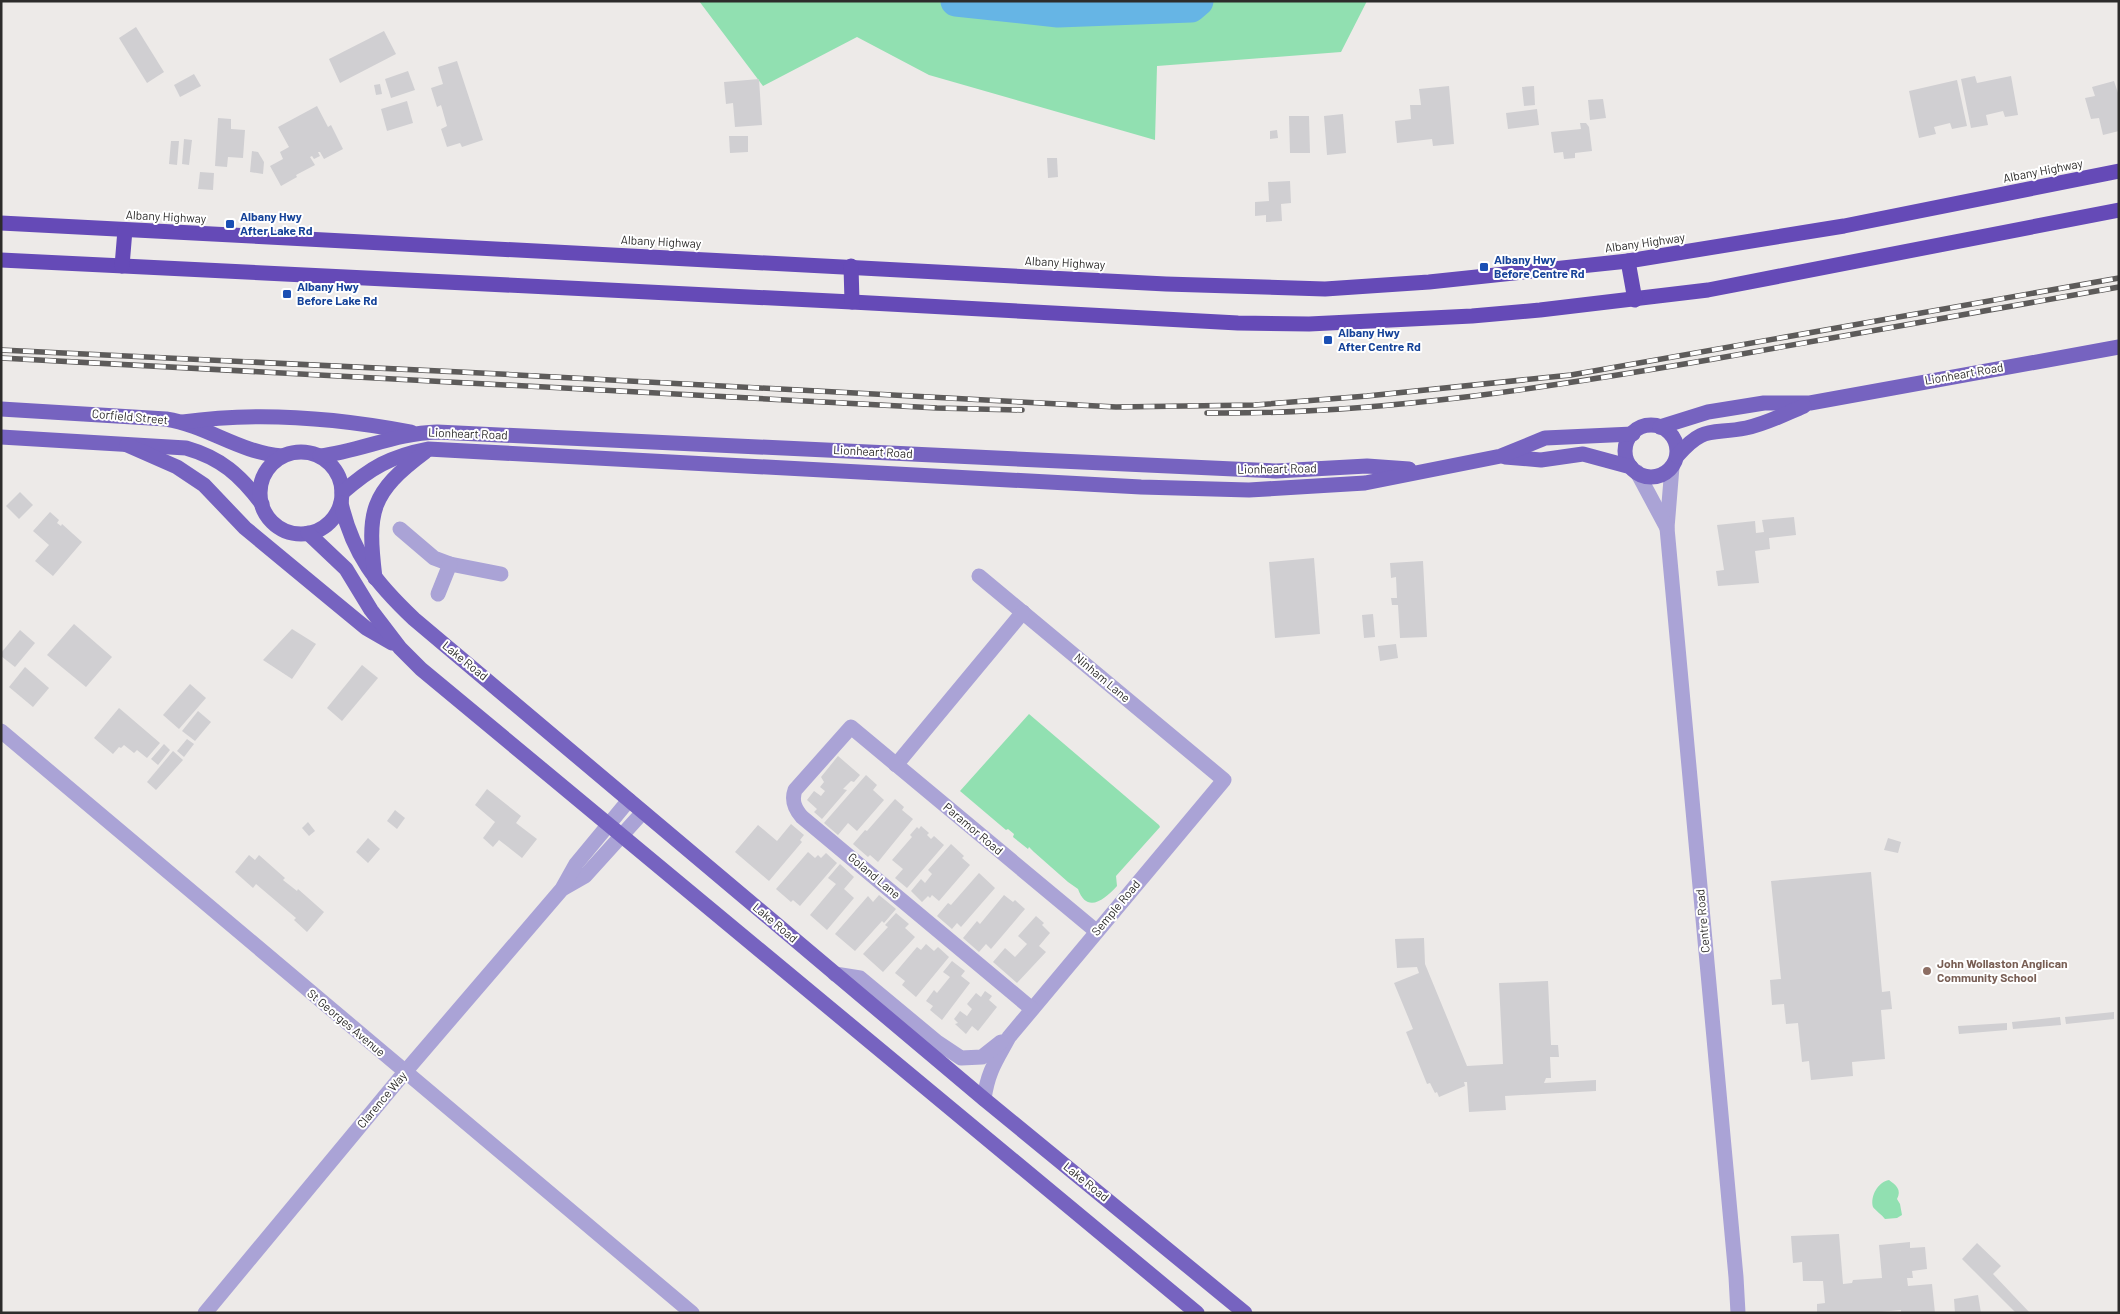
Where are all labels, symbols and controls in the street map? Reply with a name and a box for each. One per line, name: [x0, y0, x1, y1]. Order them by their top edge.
street label: Albany Highway: [2002, 155, 2084, 185]
street label: Albany Highway: [125, 207, 207, 225]
place label: Albany Hwy After Lake Rd: [240, 209, 313, 237]
marker: Albany Hwy After Lake Rd: [224, 218, 236, 230]
street label: Albany Highway: [1604, 229, 1686, 255]
street label: Albany Highway: [620, 232, 702, 250]
place label: Albany Hwy Before Centre Rd: [1494, 252, 1585, 280]
street label: Albany Highway: [1024, 253, 1106, 271]
marker: Albany Hwy Before Centre Rd: [1478, 261, 1490, 273]
place label: Albany Hwy Before Lake Rd: [297, 279, 377, 307]
marker: Albany Hwy Before Lake Rd: [281, 288, 293, 300]
place label: Albany Hwy After Centre Rd: [1338, 325, 1421, 353]
marker: Albany Hwy After Centre Rd: [1322, 334, 1334, 346]
street label: Lionheart Road: [1923, 359, 2004, 387]
street label: Corfield Street: [91, 406, 169, 426]
street label: Lionheart Road: [428, 425, 508, 441]
street label: Lionheart Road: [833, 442, 913, 460]
street label: Lionheart Road: [1237, 460, 1317, 476]
street label: Lake Road: [440, 638, 491, 683]
street label: Ninham Lane: [1072, 650, 1133, 705]
street label: Paramor Road: [941, 799, 1006, 857]
street label: Goland Lane: [846, 849, 904, 901]
street label: Semple Road: [1088, 877, 1142, 938]
street label: Centre Road: [1692, 889, 1712, 954]
street label: Lake Road: [750, 899, 801, 945]
place label: John Wollaston Anglican Community School: [1937, 956, 2068, 984]
marker: John Wollaston Anglican Community School: [1921, 965, 1933, 977]
street label: St Georges Avenue: [305, 986, 388, 1059]
street label: Clarence Way: [353, 1068, 409, 1131]
street label: Lake Road: [1061, 1159, 1112, 1204]

